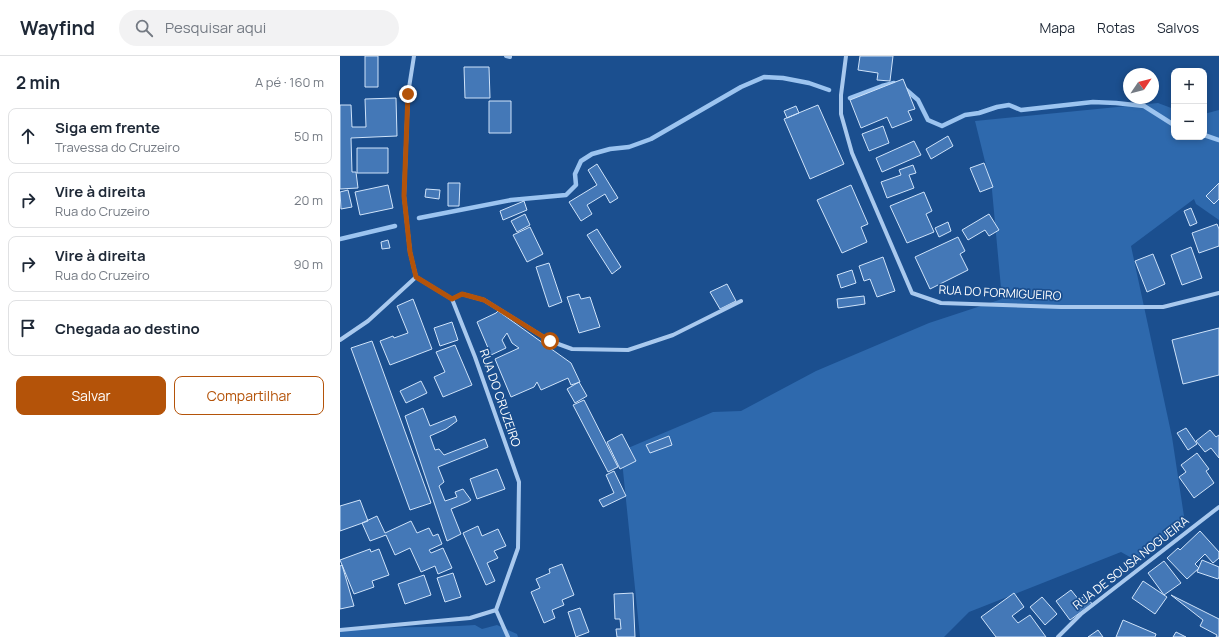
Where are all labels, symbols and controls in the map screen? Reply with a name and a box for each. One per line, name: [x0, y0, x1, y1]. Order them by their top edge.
search box: [119, 10, 399, 46]
text: Wayfind: [20, 15, 95, 41]
icon: search: [133, 17, 155, 39]
text: Pesquisar aqui: [165, 17, 266, 38]
text: Mapa: [1039, 18, 1075, 37]
text: Rotas: [1097, 18, 1135, 37]
text: Salvos: [1157, 18, 1199, 37]
north arrow: [1123, 68, 1159, 104]
map controls: [1171, 68, 1207, 140]
button: +: [1171, 68, 1207, 104]
text: 2 min: [16, 71, 60, 94]
text: A pé · 160 m: [255, 73, 324, 91]
route end: [399, 85, 417, 103]
button: −: [1171, 104, 1207, 140]
text: Siga em frente: [55, 117, 160, 138]
icon: ahead: [17, 125, 39, 147]
text: 50 m: [294, 127, 323, 145]
text: Travessa do Cruzeiro: [55, 138, 180, 156]
text: Vire à direita: [55, 181, 146, 202]
icon: right: [17, 189, 39, 211]
text: 20 m: [294, 191, 323, 209]
text: Rua do Cruzeiro: [55, 202, 150, 220]
text: Vire à direita: [55, 245, 146, 266]
icon: right: [17, 253, 39, 275]
text: 90 m: [293, 255, 323, 273]
text: Rua do Cruzeiro: [55, 266, 150, 284]
street label: RUA DO FORMIGUEIRO: [938, 281, 1062, 304]
icon: arrive: [17, 317, 39, 339]
text: Chegada ao destino: [55, 318, 200, 339]
route start: [541, 332, 559, 350]
street label: RUA DO CRUZEIRO: [476, 347, 525, 449]
button: Salvar: [16, 376, 166, 415]
button: Compartilhar: [174, 376, 324, 415]
street label: RUA DE SOUSA NOGUEIRA: [1069, 512, 1193, 613]

